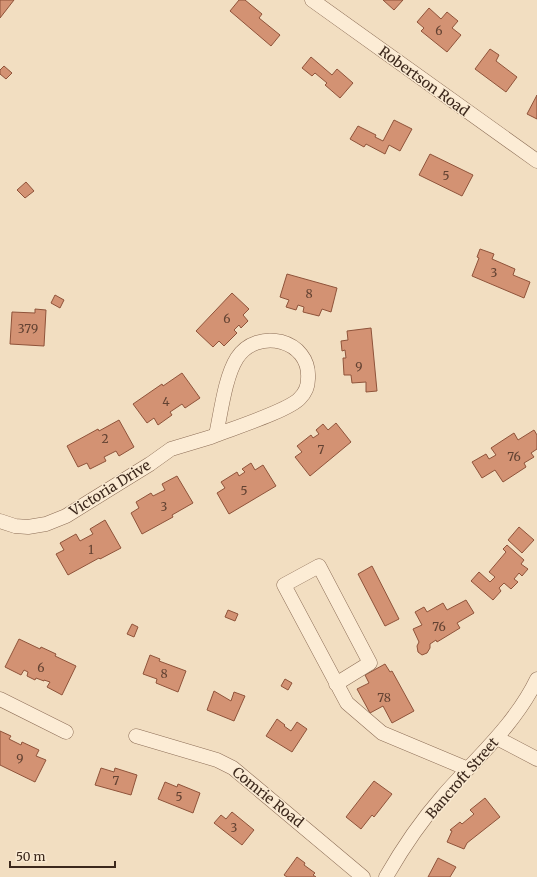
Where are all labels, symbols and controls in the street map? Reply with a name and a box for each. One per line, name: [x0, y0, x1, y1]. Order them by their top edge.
house number: 6: [435, 23, 443, 38]
street label: Robertson Road: [375, 42, 473, 120]
house number: 5: [442, 168, 450, 183]
house number: 3: [491, 265, 498, 280]
house number: 8: [305, 286, 313, 301]
house number: 6: [223, 311, 231, 326]
house number: 379: [18, 321, 38, 336]
house number: 9: [355, 359, 363, 374]
house number: 4: [162, 394, 170, 409]
house number: 2: [101, 431, 109, 446]
house number: 7: [318, 442, 325, 457]
house number: 76: [507, 449, 521, 464]
street label: Victoria Drive: [65, 456, 154, 521]
house number: 5: [240, 483, 248, 498]
house number: 3: [161, 499, 168, 514]
house number: 1: [88, 542, 94, 557]
house number: 76: [432, 619, 446, 634]
house number: 6: [37, 660, 45, 675]
house number: 8: [160, 666, 168, 681]
house number: 78: [377, 690, 391, 705]
street label: Bancroft Street: [422, 733, 503, 822]
house number: 9: [16, 751, 24, 766]
street label: Comrie Road: [229, 763, 308, 832]
house number: 7: [113, 773, 120, 788]
house number: 5: [175, 789, 183, 804]
house number: 3: [231, 820, 238, 835]
scale bar: [10, 843, 115, 869]
text: 50 m: [16, 849, 45, 864]

